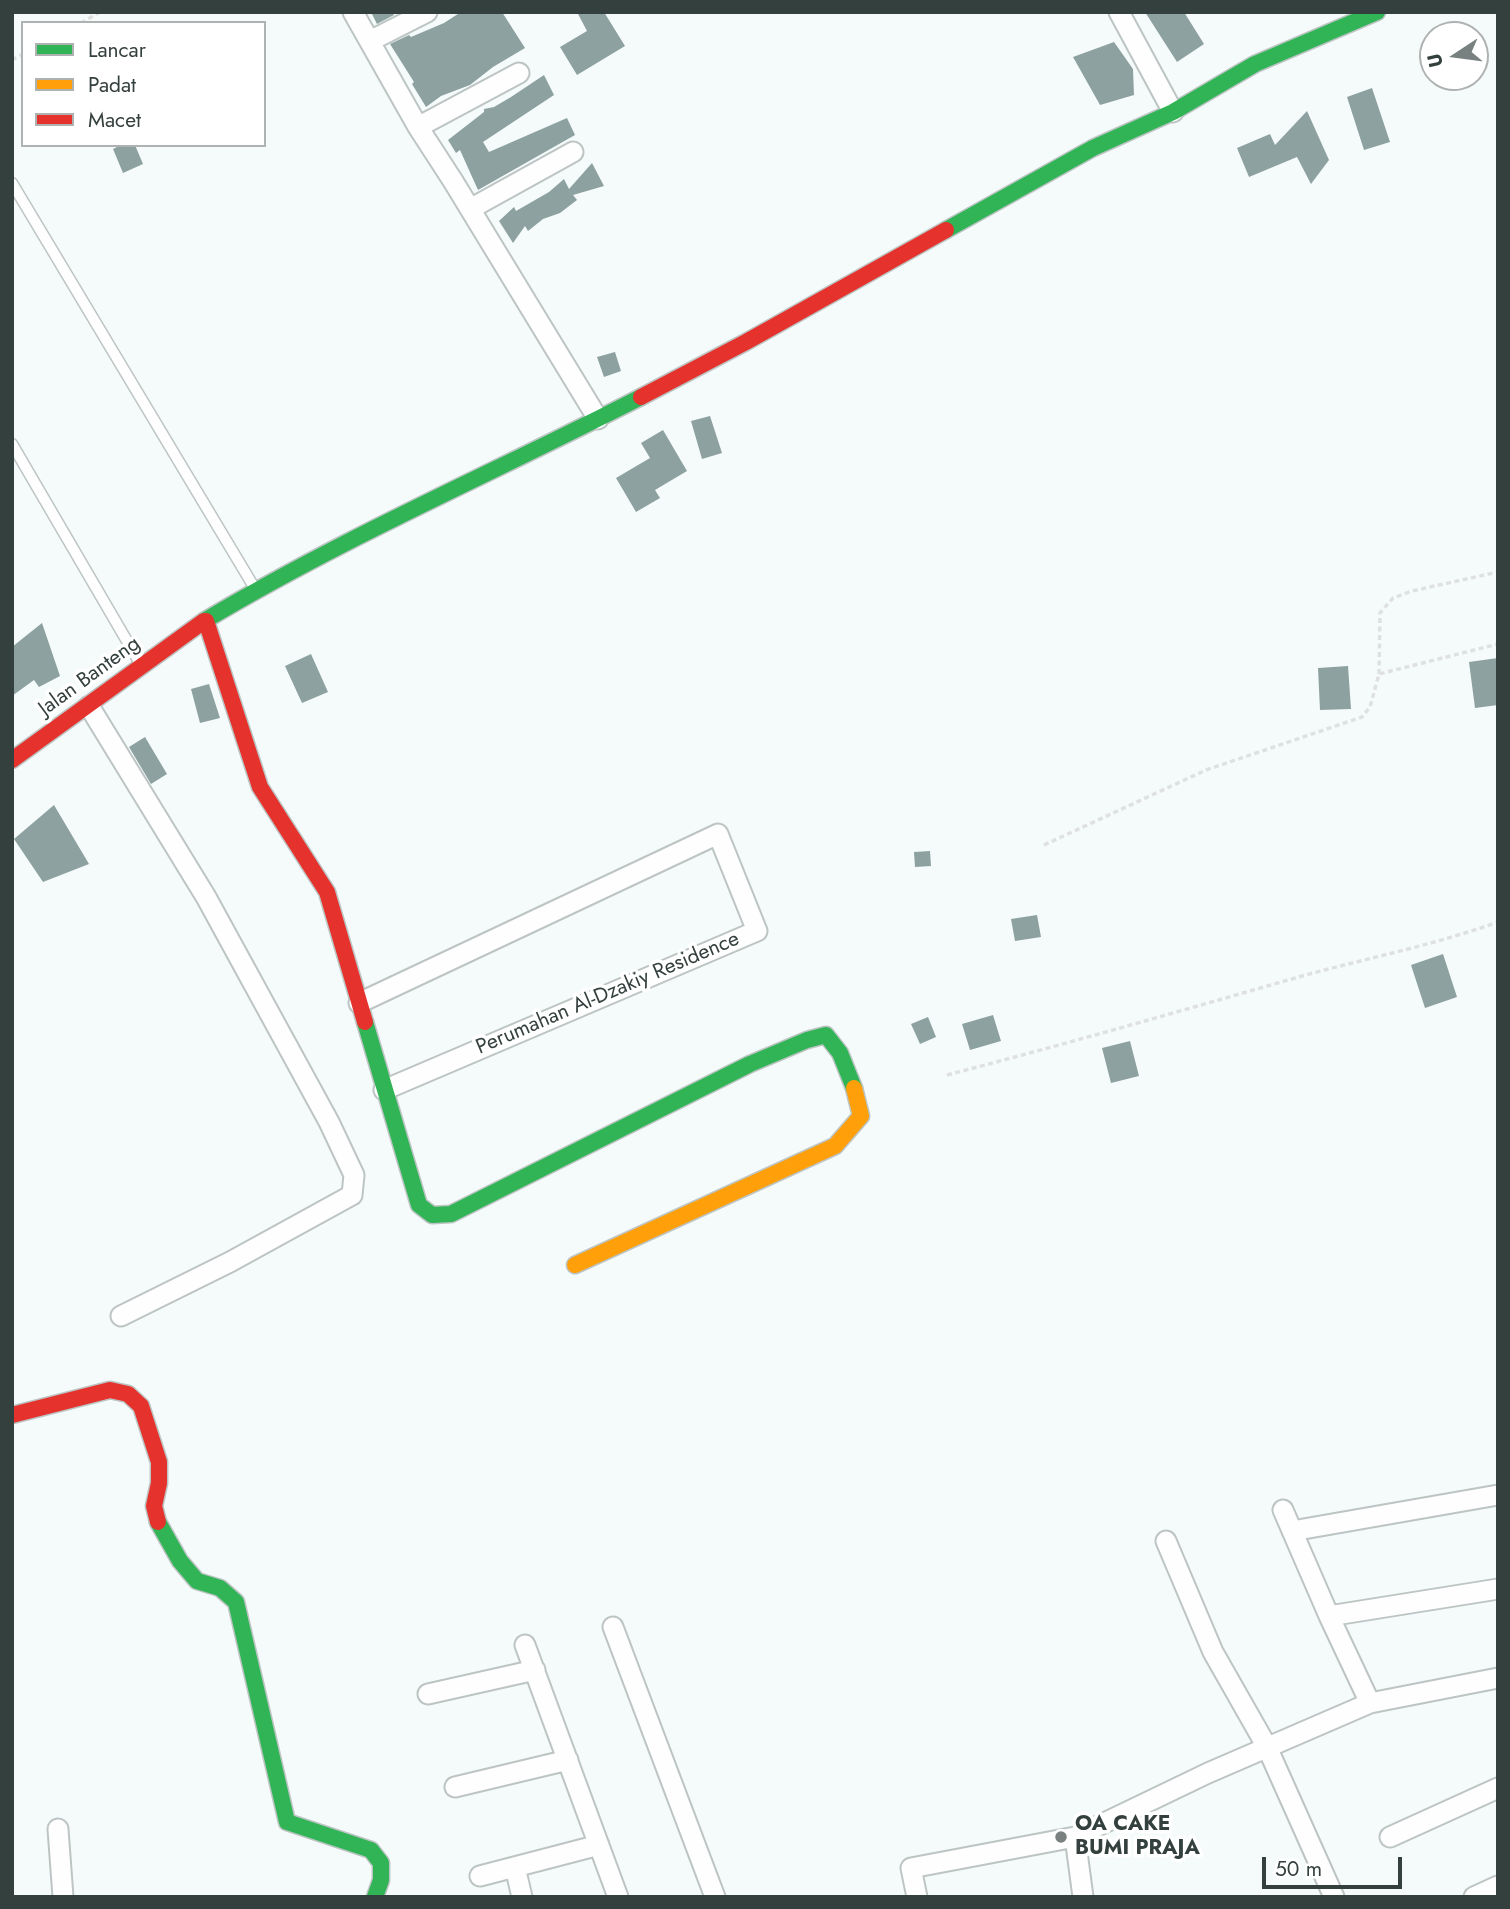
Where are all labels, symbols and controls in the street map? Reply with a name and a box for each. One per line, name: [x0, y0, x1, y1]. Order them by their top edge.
legend: [21, 21, 266, 147]
north arrow: [1419, 21, 1489, 91]
text: Lancar: [88, 35, 146, 65]
text: U: [1420, 51, 1450, 70]
text: Padat: [88, 70, 136, 100]
text: Macet: [88, 105, 141, 135]
street label: Jalan Banteng: [34, 632, 146, 722]
street label: Perumahan Al-Dzakiy Residence: [473, 927, 743, 1061]
place label: OA CAKE BUMI PRAJA: [1075, 1812, 1200, 1862]
marker: OA CAKE BUMI PRAJA: [1053, 1829, 1069, 1845]
scale bar: [1265, 1842, 1405, 1886]
text: 50 m: [1275, 1854, 1322, 1884]

